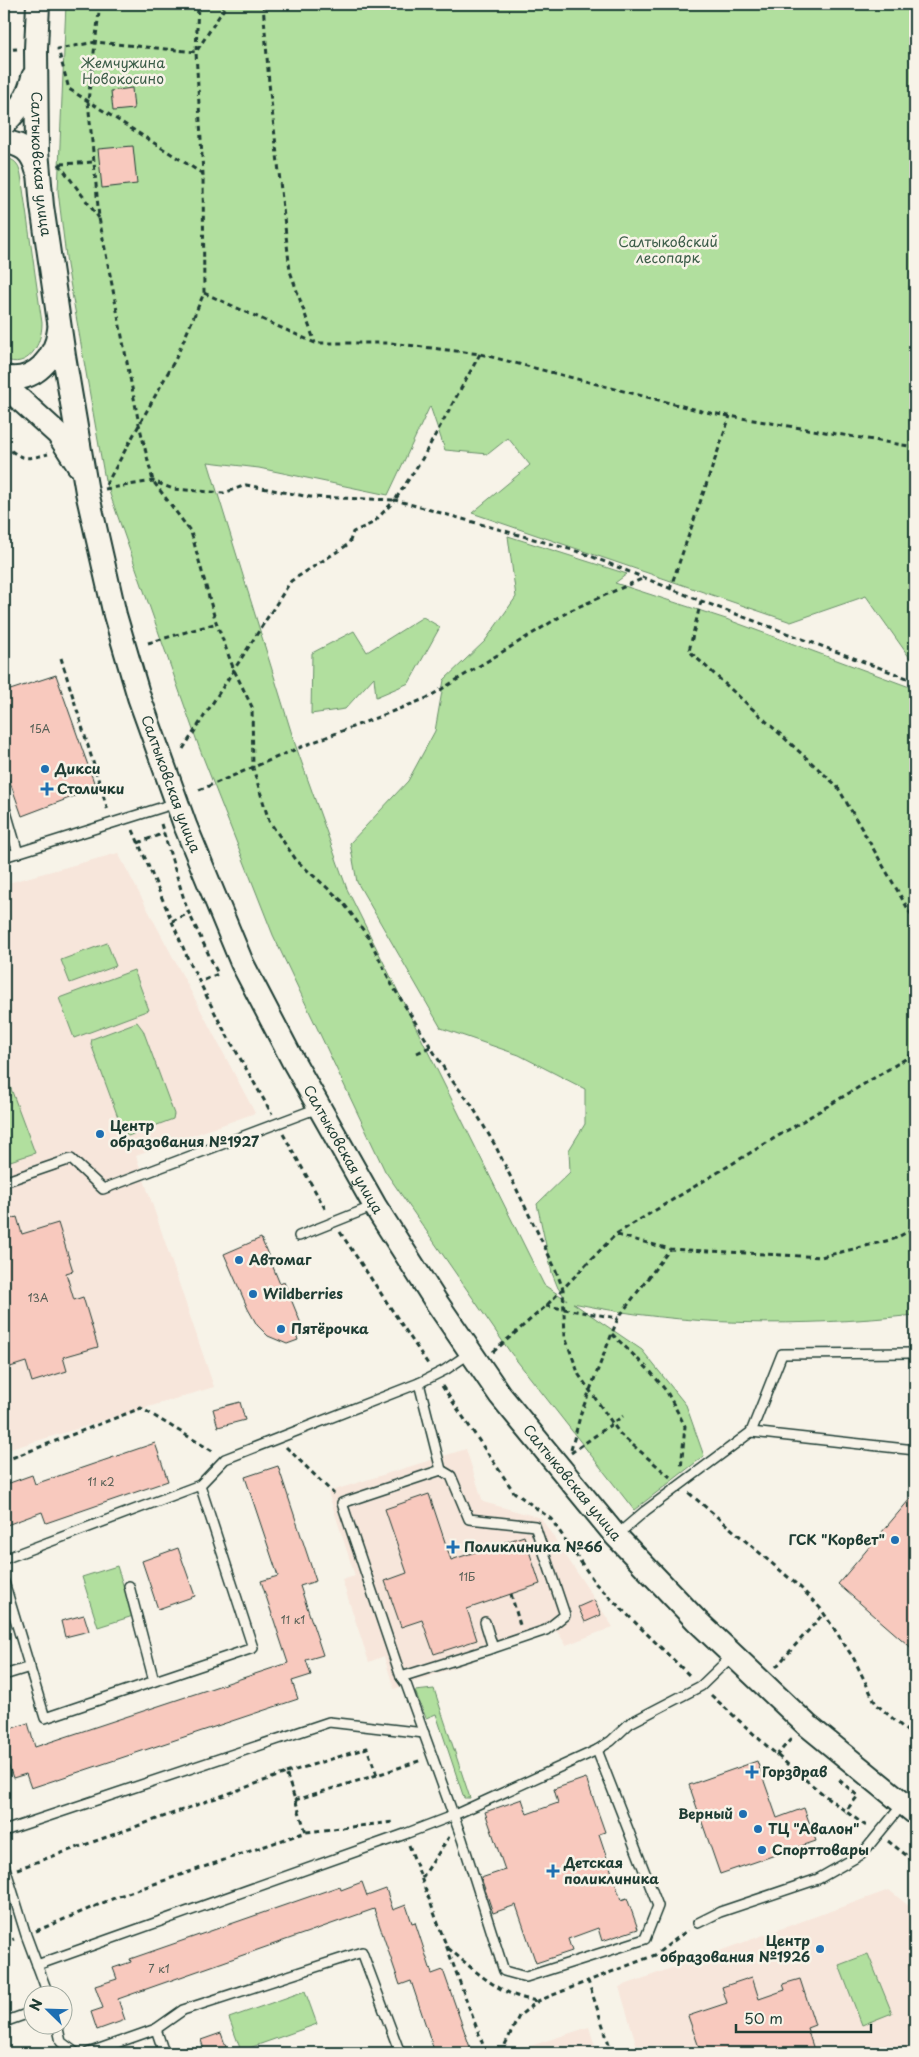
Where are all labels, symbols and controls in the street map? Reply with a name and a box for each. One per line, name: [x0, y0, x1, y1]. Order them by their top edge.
park label: Жемчужина Новокосино: [81, 52, 165, 89]
street label: Салтыковская улица: [26, 91, 57, 238]
park label: Салтыковский лесопарк: [618, 231, 718, 268]
street label: Салтыковская улица: [136, 712, 206, 856]
house number: 15А: [30, 720, 51, 737]
place label: Дикси: [54, 758, 100, 779]
marker: Дикси: [39, 763, 51, 775]
place label: Столички: [57, 778, 125, 799]
marker: Столички: [41, 783, 53, 795]
street label: Салтыковская улица: [299, 1081, 389, 1218]
place label: Центр образования №1927: [110, 1115, 260, 1152]
marker: Центр образования №1927: [94, 1128, 106, 1140]
place label: Автомаг: [249, 1249, 312, 1270]
marker: Автомаг: [233, 1254, 245, 1266]
place label: Wildberries: [263, 1283, 343, 1304]
marker: Wildberries: [247, 1288, 259, 1300]
house number: 13А: [28, 1289, 49, 1306]
place label: Пятёрочка: [291, 1318, 369, 1339]
marker: Пятёрочка: [275, 1323, 287, 1335]
street label: Салтыковская улица: [518, 1420, 627, 1545]
house number: 11 к2: [87, 1473, 115, 1490]
place label: ГСК "Корвет": [788, 1529, 885, 1550]
marker: ГСК "Корвет": [889, 1534, 901, 1546]
place label: Поликлиника №66: [464, 1536, 603, 1557]
marker: Поликлиника №66: [446, 1540, 460, 1554]
house number: 11Б: [459, 1568, 475, 1585]
house number: 11 к1: [281, 1611, 305, 1628]
place label: Горздрав: [762, 1761, 827, 1782]
marker: Горздрав: [746, 1766, 758, 1778]
place label: Верный: [678, 1803, 733, 1824]
marker: Верный: [737, 1808, 749, 1820]
place label: ТЦ "Авалон": [768, 1818, 859, 1839]
marker: ТЦ "Авалон": [752, 1823, 764, 1835]
place label: Спорттовары: [772, 1839, 869, 1860]
marker: Спорттовары: [756, 1844, 768, 1856]
place label: Детская поликлиника: [563, 1852, 659, 1889]
marker: Детская поликлиника: [546, 1864, 560, 1878]
place label: Центр образования №1926: [660, 1930, 810, 1967]
marker: Центр образования №1926: [814, 1943, 826, 1955]
house number: 7 к1: [148, 1960, 170, 1977]
north arrow: [22, 1984, 72, 2034]
text: N: [24, 1996, 47, 2014]
scale bar: [736, 2002, 872, 2034]
text: 50 m: [744, 2006, 783, 2029]

